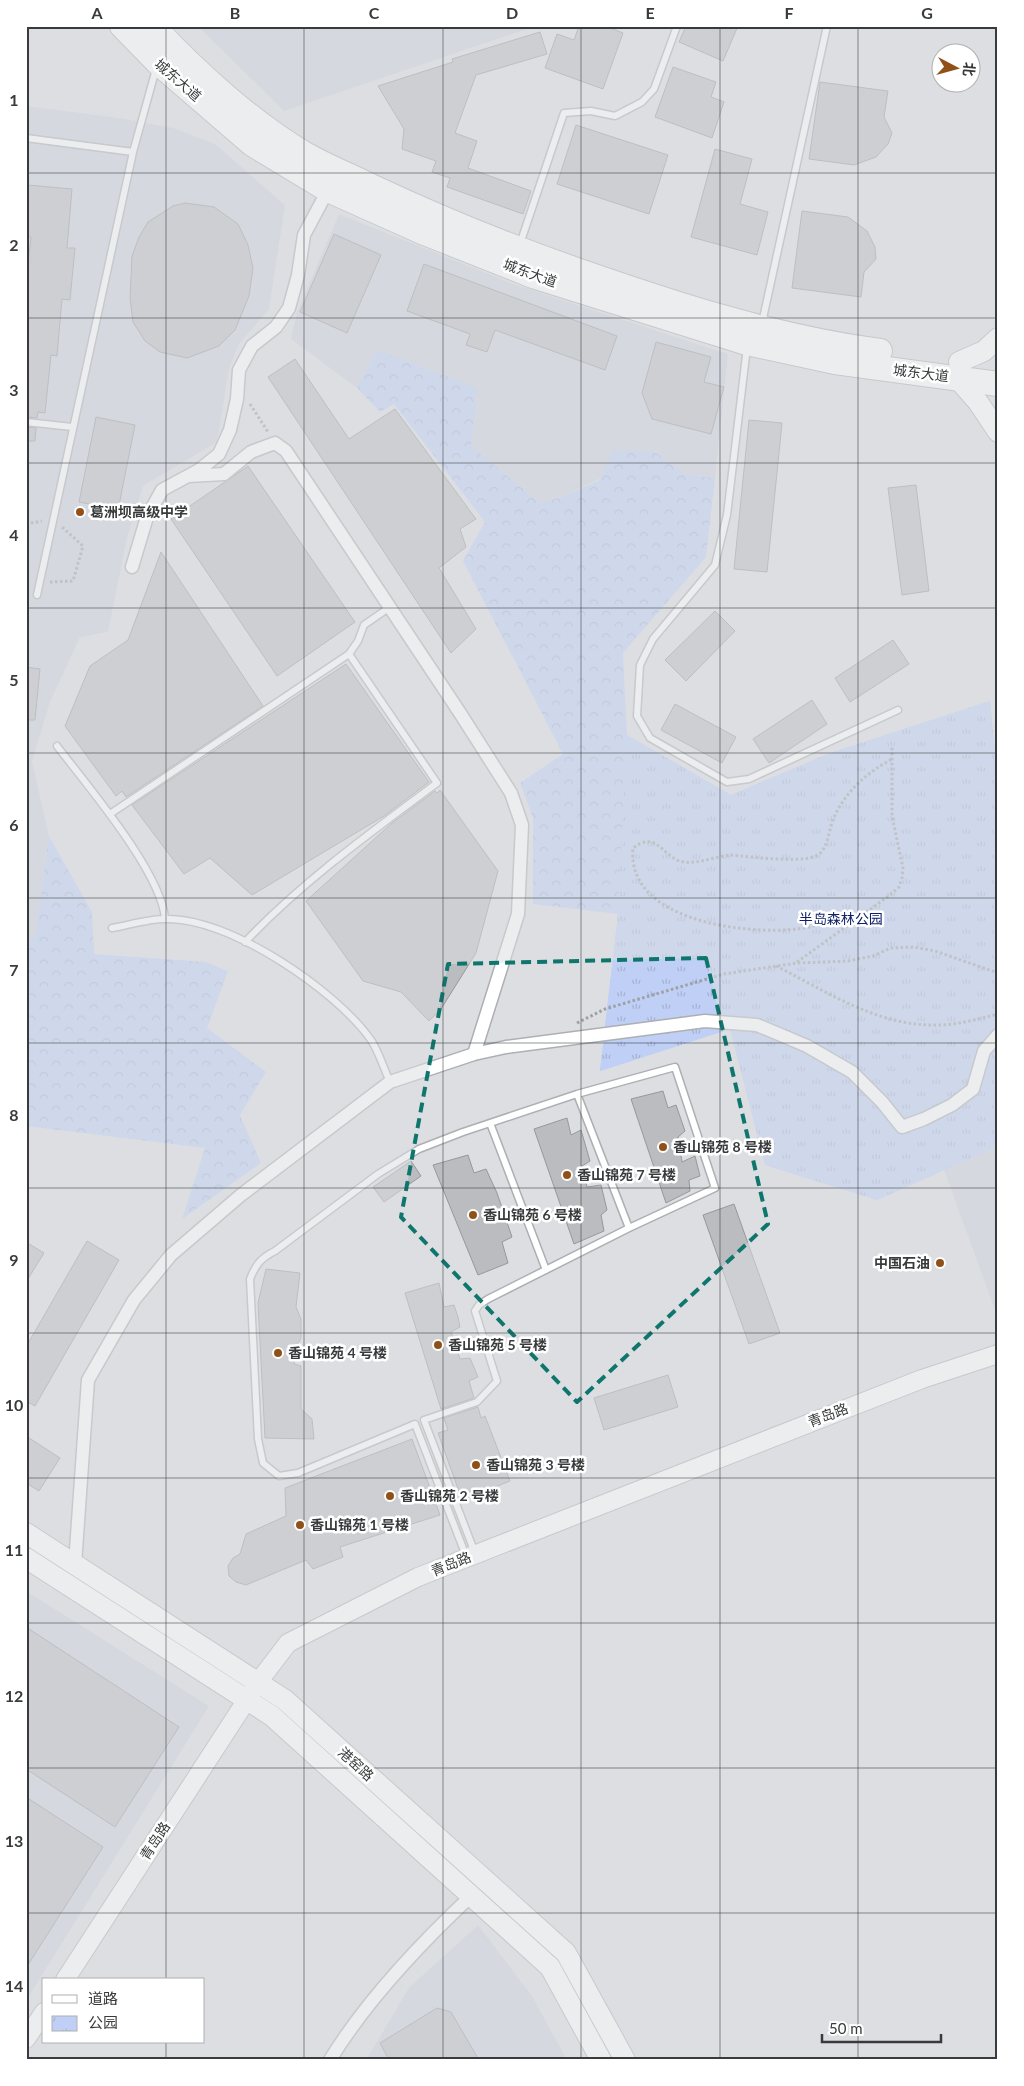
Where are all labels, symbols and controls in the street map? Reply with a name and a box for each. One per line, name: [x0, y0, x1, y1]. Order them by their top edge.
text: A: [90, 3, 103, 22]
text: B: [230, 3, 240, 22]
text: C: [369, 3, 380, 22]
text: D: [506, 3, 518, 22]
text: E: [645, 3, 655, 22]
text: F: [784, 3, 794, 22]
text: G: [921, 3, 933, 22]
north arrow: [932, 42, 982, 92]
street label: 城东大道: [152, 55, 205, 104]
text: 北: [960, 62, 979, 77]
text: 1: [9, 90, 19, 109]
text: 2: [9, 235, 19, 254]
street label: 城东大道: [501, 255, 559, 290]
street label: 城东大道: [892, 361, 950, 384]
text: 3: [9, 380, 19, 399]
place label: 葛洲坝高级中学: [90, 503, 188, 520]
marker: 葛洲坝高级中学: [74, 506, 86, 518]
text: 4: [9, 525, 19, 544]
text: 5: [9, 670, 19, 689]
text: 6: [9, 815, 19, 834]
park label: 半岛森林公园: [799, 910, 883, 927]
text: 7: [9, 960, 19, 979]
text: 8: [9, 1105, 19, 1124]
place label: 香山锦苑 8 号楼: [673, 1138, 772, 1155]
marker: 香山锦苑 8 号楼: [657, 1141, 669, 1153]
place label: 香山锦苑 7 号楼: [577, 1166, 676, 1183]
marker: 香山锦苑 7 号楼: [561, 1169, 573, 1181]
place label: 香山锦苑 6 号楼: [483, 1206, 582, 1223]
marker: 香山锦苑 6 号楼: [467, 1209, 479, 1221]
text: 9: [9, 1250, 19, 1269]
place label: 中国石油: [874, 1254, 930, 1271]
marker: 中国石油: [934, 1257, 946, 1269]
place label: 香山锦苑 5 号楼: [448, 1336, 547, 1353]
marker: 香山锦苑 5 号楼: [432, 1339, 444, 1351]
place label: 香山锦苑 4 号楼: [288, 1344, 387, 1361]
marker: 香山锦苑 4 号楼: [272, 1347, 284, 1359]
text: 10: [5, 1395, 23, 1414]
street label: 青岛路: [805, 1399, 850, 1430]
place label: 香山锦苑 3 号楼: [486, 1456, 585, 1473]
marker: 香山锦苑 3 号楼: [470, 1459, 482, 1471]
place label: 香山锦苑 2 号楼: [400, 1487, 499, 1504]
marker: 香山锦苑 2 号楼: [384, 1490, 396, 1502]
place label: 香山锦苑 1 号楼: [310, 1516, 409, 1533]
marker: 香山锦苑 1 号楼: [294, 1519, 306, 1531]
text: 11: [5, 1540, 23, 1559]
street label: 青岛路: [428, 1548, 473, 1579]
text: 12: [5, 1686, 23, 1705]
street label: 港窑路: [335, 1743, 378, 1784]
street label: 青岛路: [136, 1818, 173, 1863]
text: 13: [5, 1831, 23, 1850]
text: 14: [5, 1976, 23, 1995]
legend: [42, 1978, 205, 2044]
text: 道路: [88, 1989, 118, 2007]
scale bar: [822, 2011, 940, 2043]
text: 公园: [88, 2013, 118, 2031]
text: 50 m: [829, 2019, 863, 2037]

